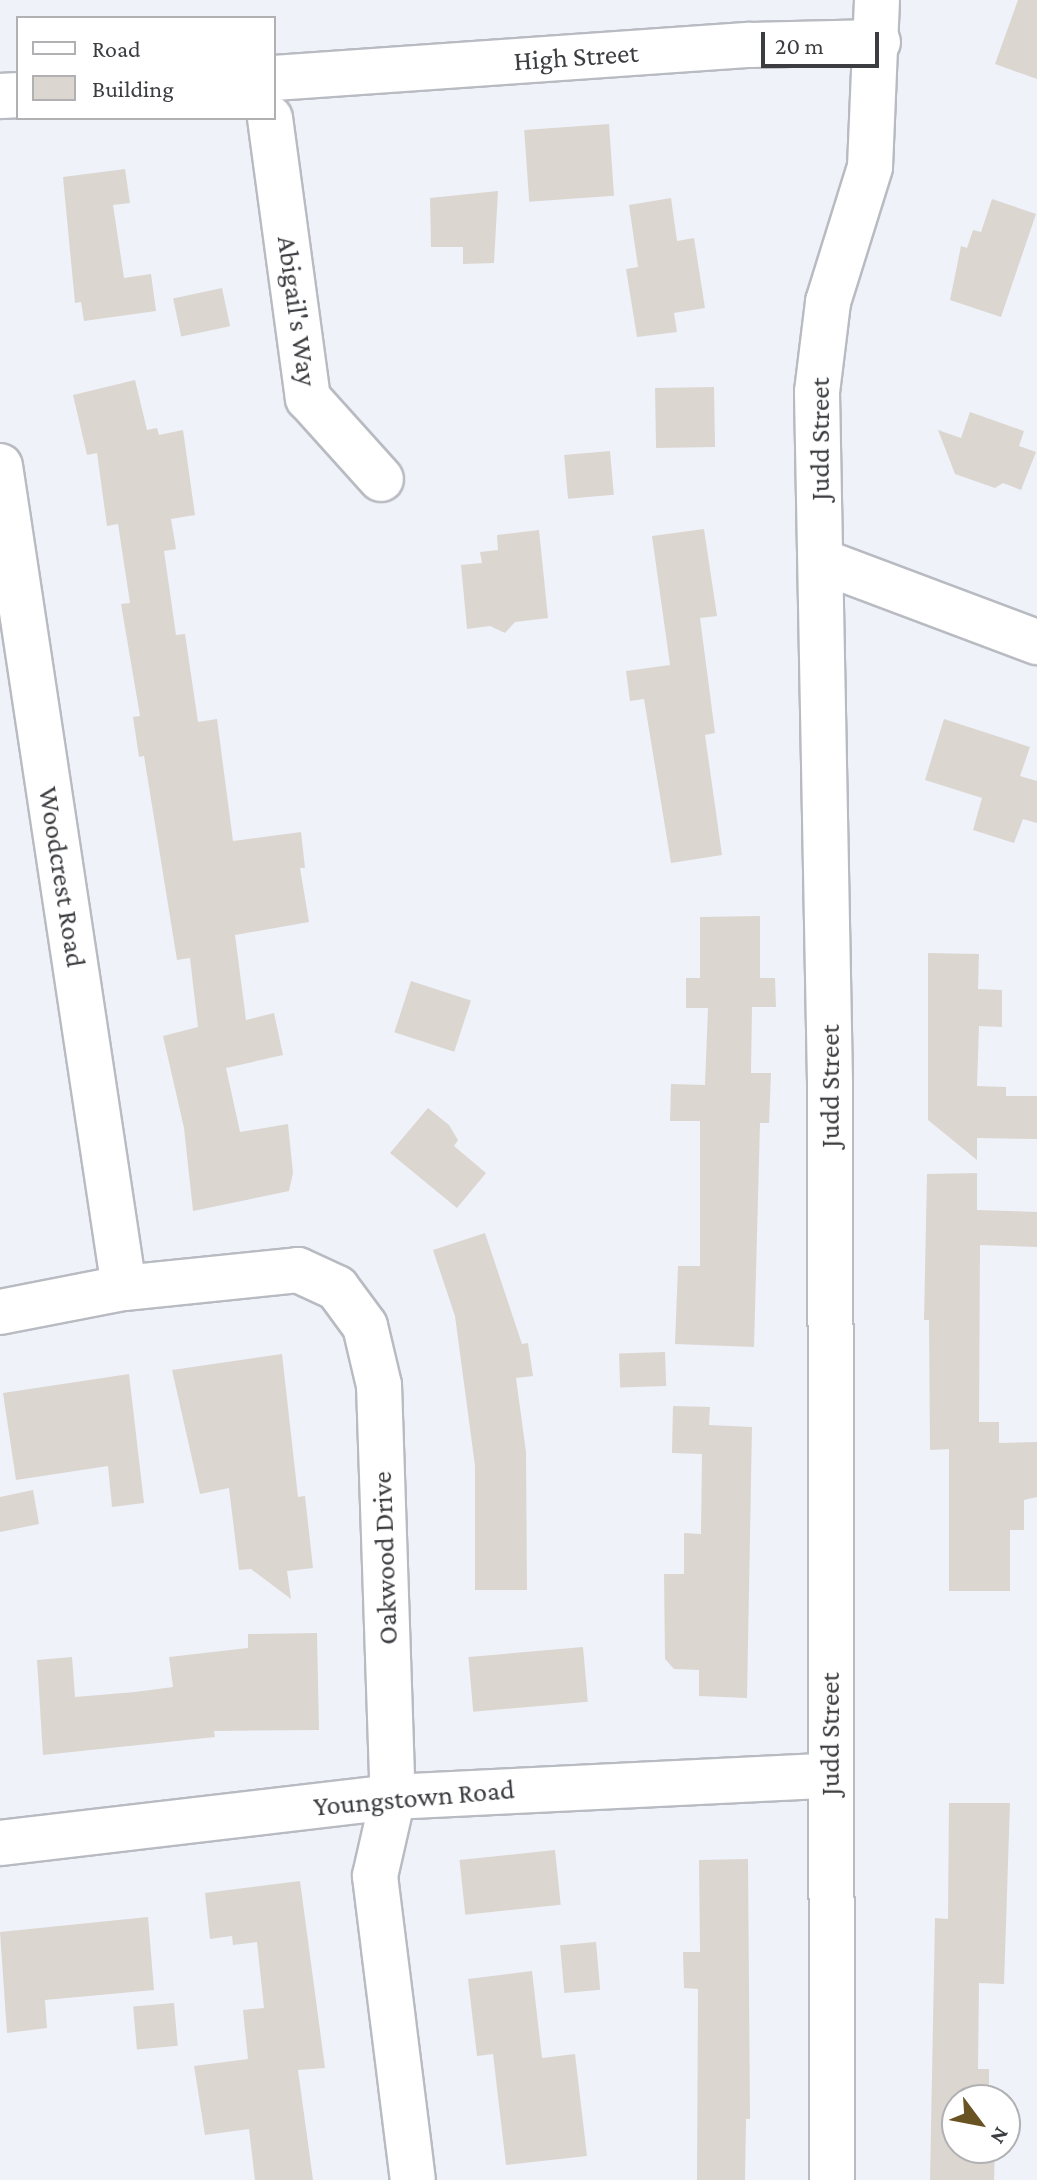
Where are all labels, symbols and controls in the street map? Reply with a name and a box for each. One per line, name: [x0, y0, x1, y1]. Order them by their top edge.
legend: [16, 16, 276, 120]
scale bar: [765, 16, 883, 66]
text: 20 m: [775, 32, 824, 59]
text: Road: [92, 35, 141, 62]
street label: High Street: [512, 36, 640, 78]
text: Building: [92, 75, 174, 102]
street label: Abigail's Way: [270, 234, 324, 388]
street label: Judd Street: [803, 377, 837, 501]
street label: Woodcrest Road: [31, 784, 93, 970]
street label: Judd Street: [813, 1024, 847, 1148]
street label: Oakwood Drive: [365, 1471, 405, 1645]
street label: Judd Street: [813, 1672, 847, 1796]
street label: Youngstown Road: [312, 1772, 516, 1824]
north arrow: [941, 2084, 1021, 2164]
text: N: [986, 2123, 1015, 2149]

